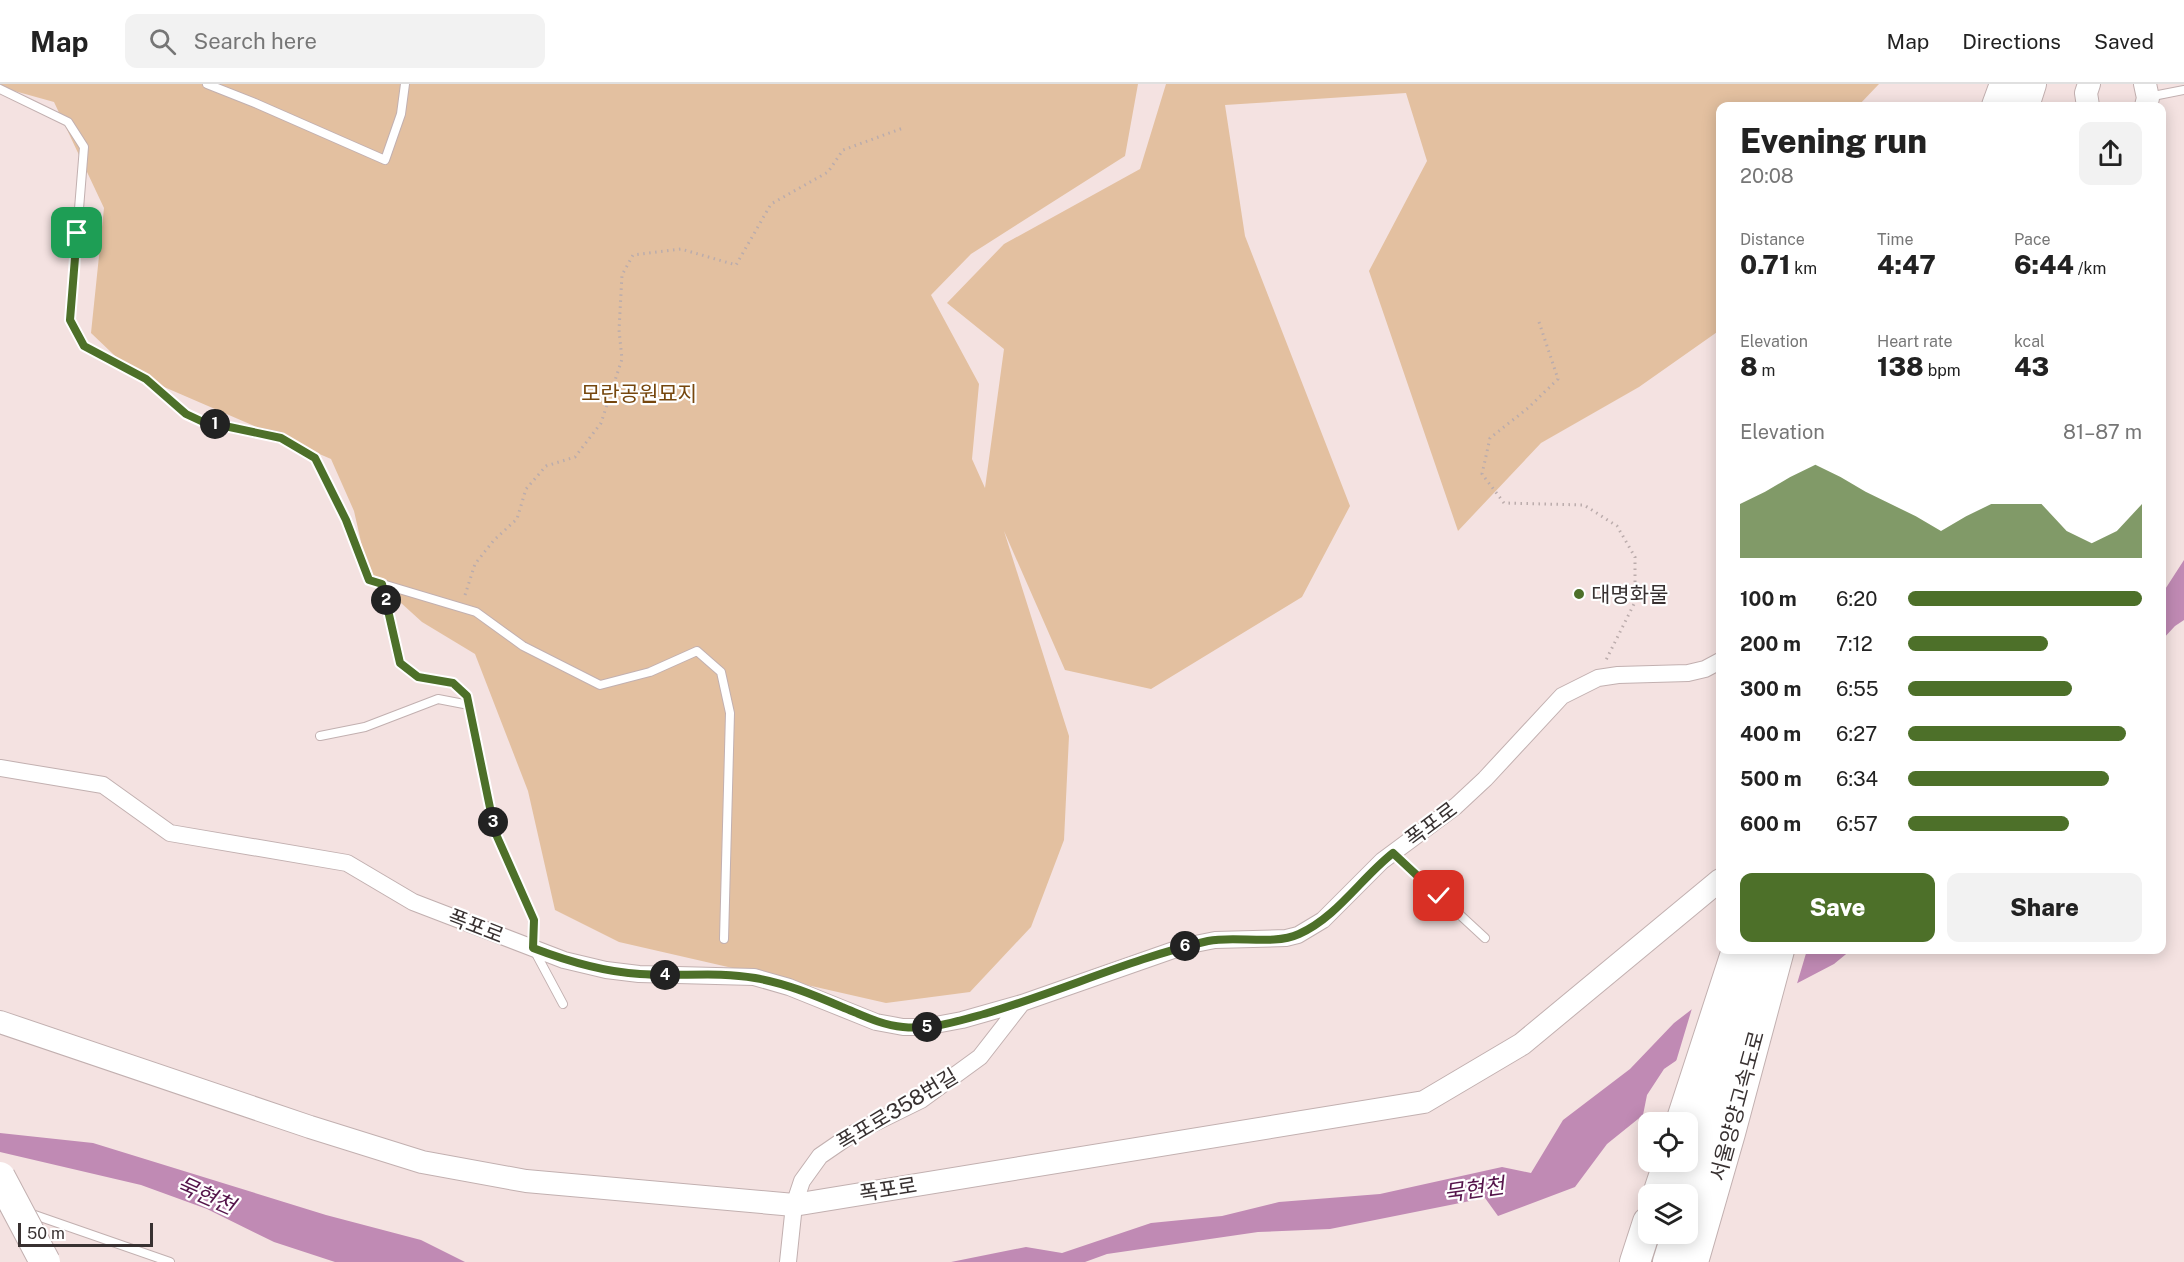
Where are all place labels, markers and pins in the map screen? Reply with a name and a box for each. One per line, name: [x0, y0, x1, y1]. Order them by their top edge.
pin: [51, 207, 102, 258]
pin: 1: [200, 409, 230, 439]
place label: 대명화물: [1591, 582, 1668, 607]
pin: 2: [371, 585, 401, 615]
marker: 대명화물: [1572, 587, 1586, 601]
pin: 3: [478, 807, 508, 837]
pin: [1413, 870, 1464, 921]
pin: 6: [1170, 931, 1200, 961]
pin: 4: [650, 960, 680, 990]
pin: 5: [912, 1012, 942, 1042]

